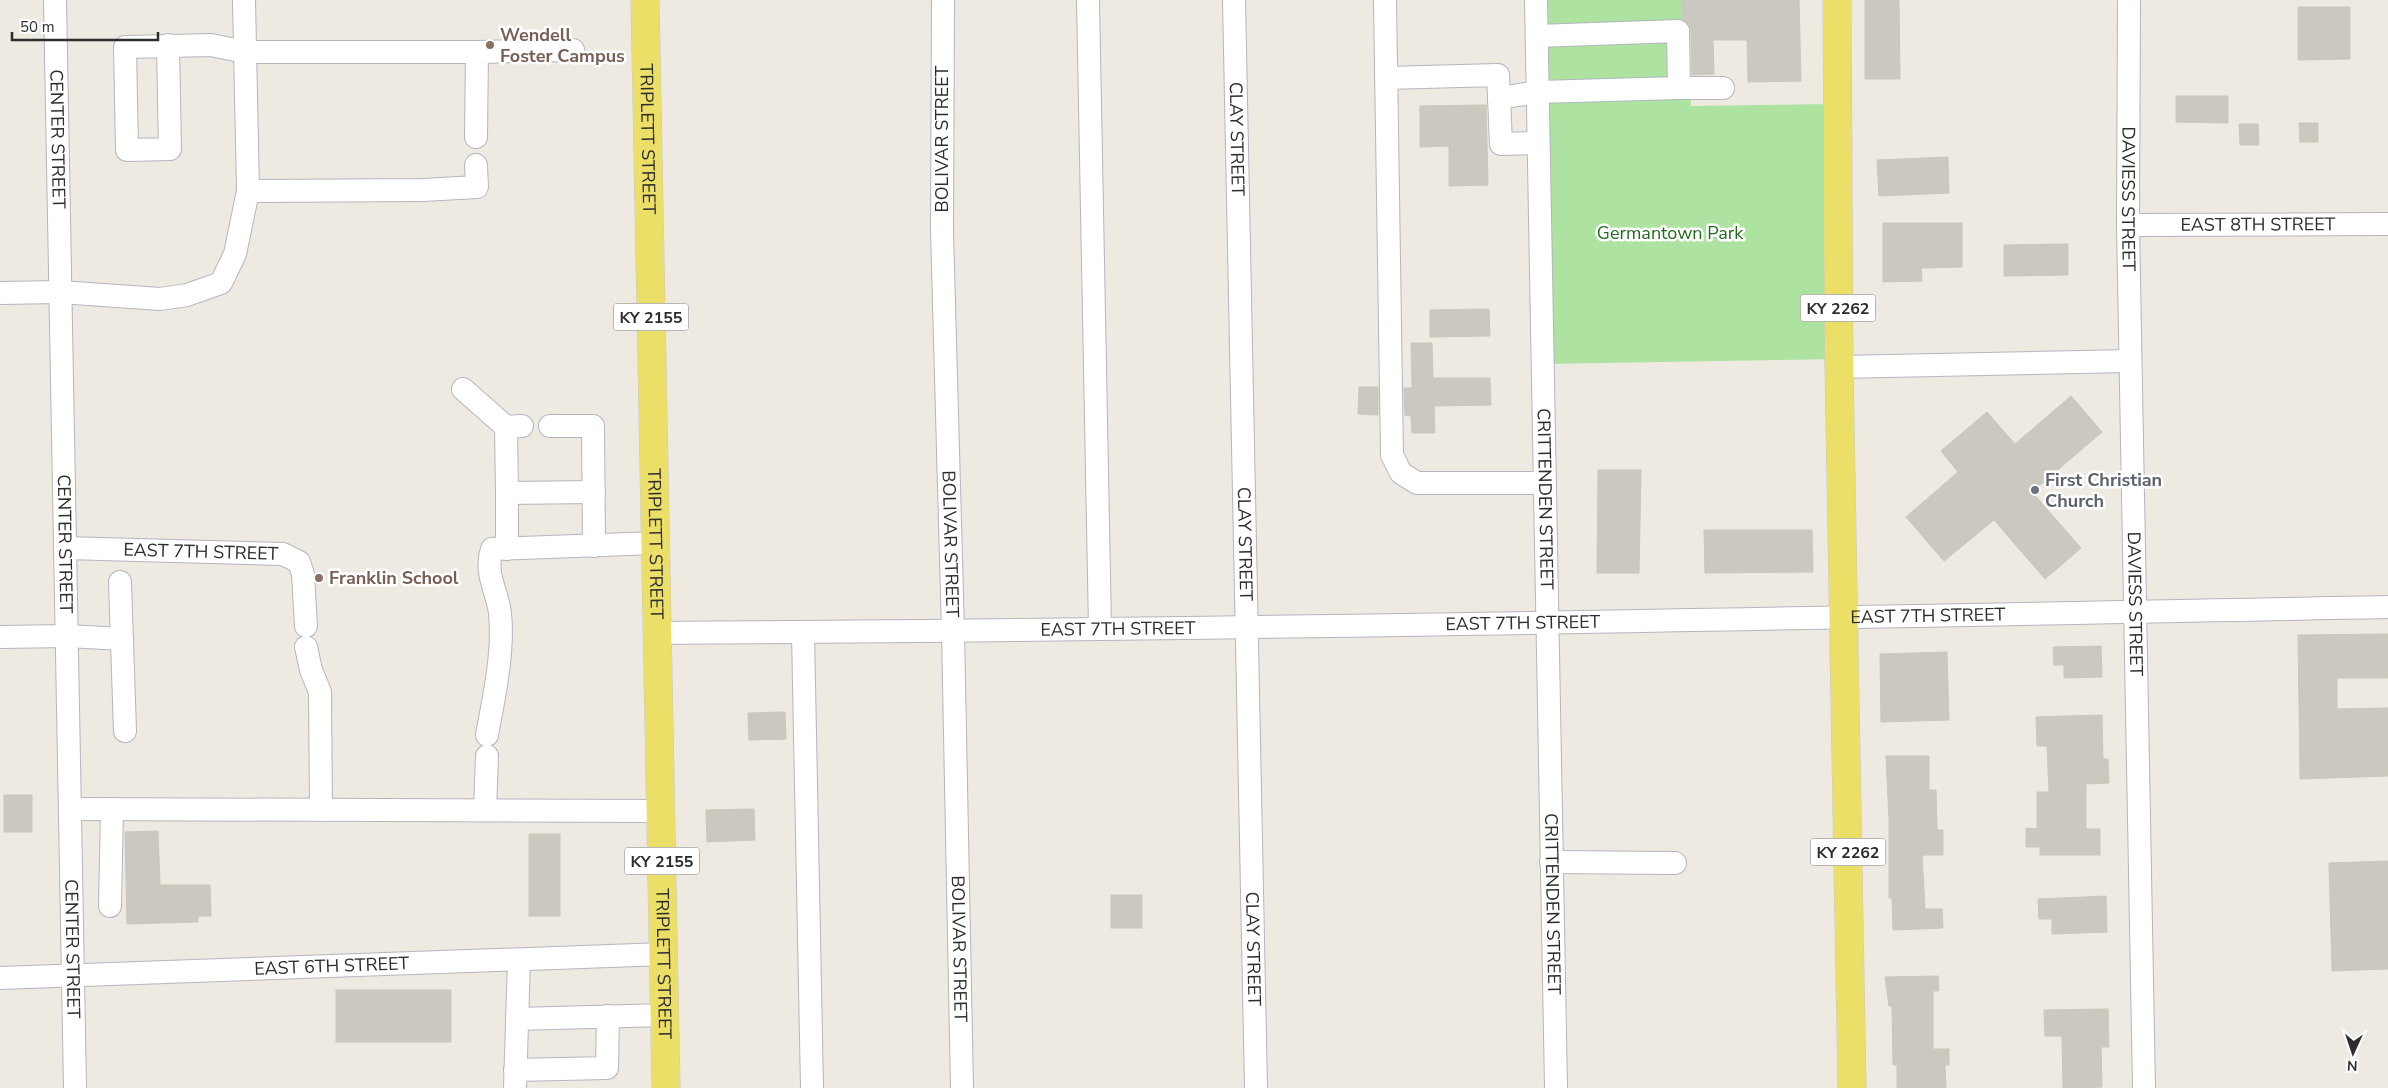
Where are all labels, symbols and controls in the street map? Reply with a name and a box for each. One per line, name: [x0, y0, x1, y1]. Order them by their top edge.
scale bar: [12, 10, 159, 42]
text: 50 m: [20, 17, 55, 37]
place label: Wendell Foster Campus: [500, 23, 625, 68]
marker: Wendell Foster Campus: [484, 39, 496, 51]
street label: TRIPLETT STREET: [634, 63, 661, 215]
street label: BOLIVAR STREET: [930, 65, 954, 212]
street label: CENTER STREET: [44, 69, 71, 209]
street label: CLAY STREET: [1224, 82, 1250, 196]
street label: DAVIESS STREET: [2116, 127, 2141, 272]
street label: EAST 8TH STREET: [2181, 212, 2336, 237]
park label: Germantown Park: [1597, 221, 1744, 245]
road number: KY 2262: [1800, 294, 1876, 322]
road number: KY 2155: [614, 304, 688, 330]
street label: CRITTENDEN STREET: [1532, 408, 1559, 590]
street label: TRIPLETT STREET: [642, 468, 669, 620]
place label: First Christian Church: [2045, 468, 2162, 513]
street label: BOLIVAR STREET: [937, 470, 965, 618]
street label: CENTER STREET: [52, 474, 78, 614]
marker: First Christian Church: [2029, 484, 2041, 496]
street label: CLAY STREET: [1232, 487, 1258, 601]
street label: DAVIESS STREET: [2122, 531, 2148, 677]
street label: EAST 7TH STREET: [123, 538, 279, 566]
place label: Franklin School: [329, 566, 459, 590]
marker: Franklin School: [313, 572, 325, 584]
street label: EAST 7TH STREET: [1850, 602, 2006, 629]
street label: EAST 7TH STREET: [1445, 610, 1601, 636]
street label: EAST 7TH STREET: [1040, 616, 1196, 642]
street label: CRITTENDEN STREET: [1539, 813, 1566, 995]
road number: KY 2262: [1810, 839, 1886, 866]
road number: KY 2155: [624, 848, 700, 874]
street label: BOLIVAR STREET: [946, 875, 973, 1023]
street label: CENTER STREET: [59, 879, 86, 1019]
street label: TRIPLETT STREET: [650, 888, 677, 1040]
street label: CLAY STREET: [1240, 891, 1266, 1006]
street label: EAST 6TH STREET: [254, 951, 410, 981]
north arrow: [2328, 1028, 2378, 1078]
text: N: [2347, 1056, 2358, 1075]

